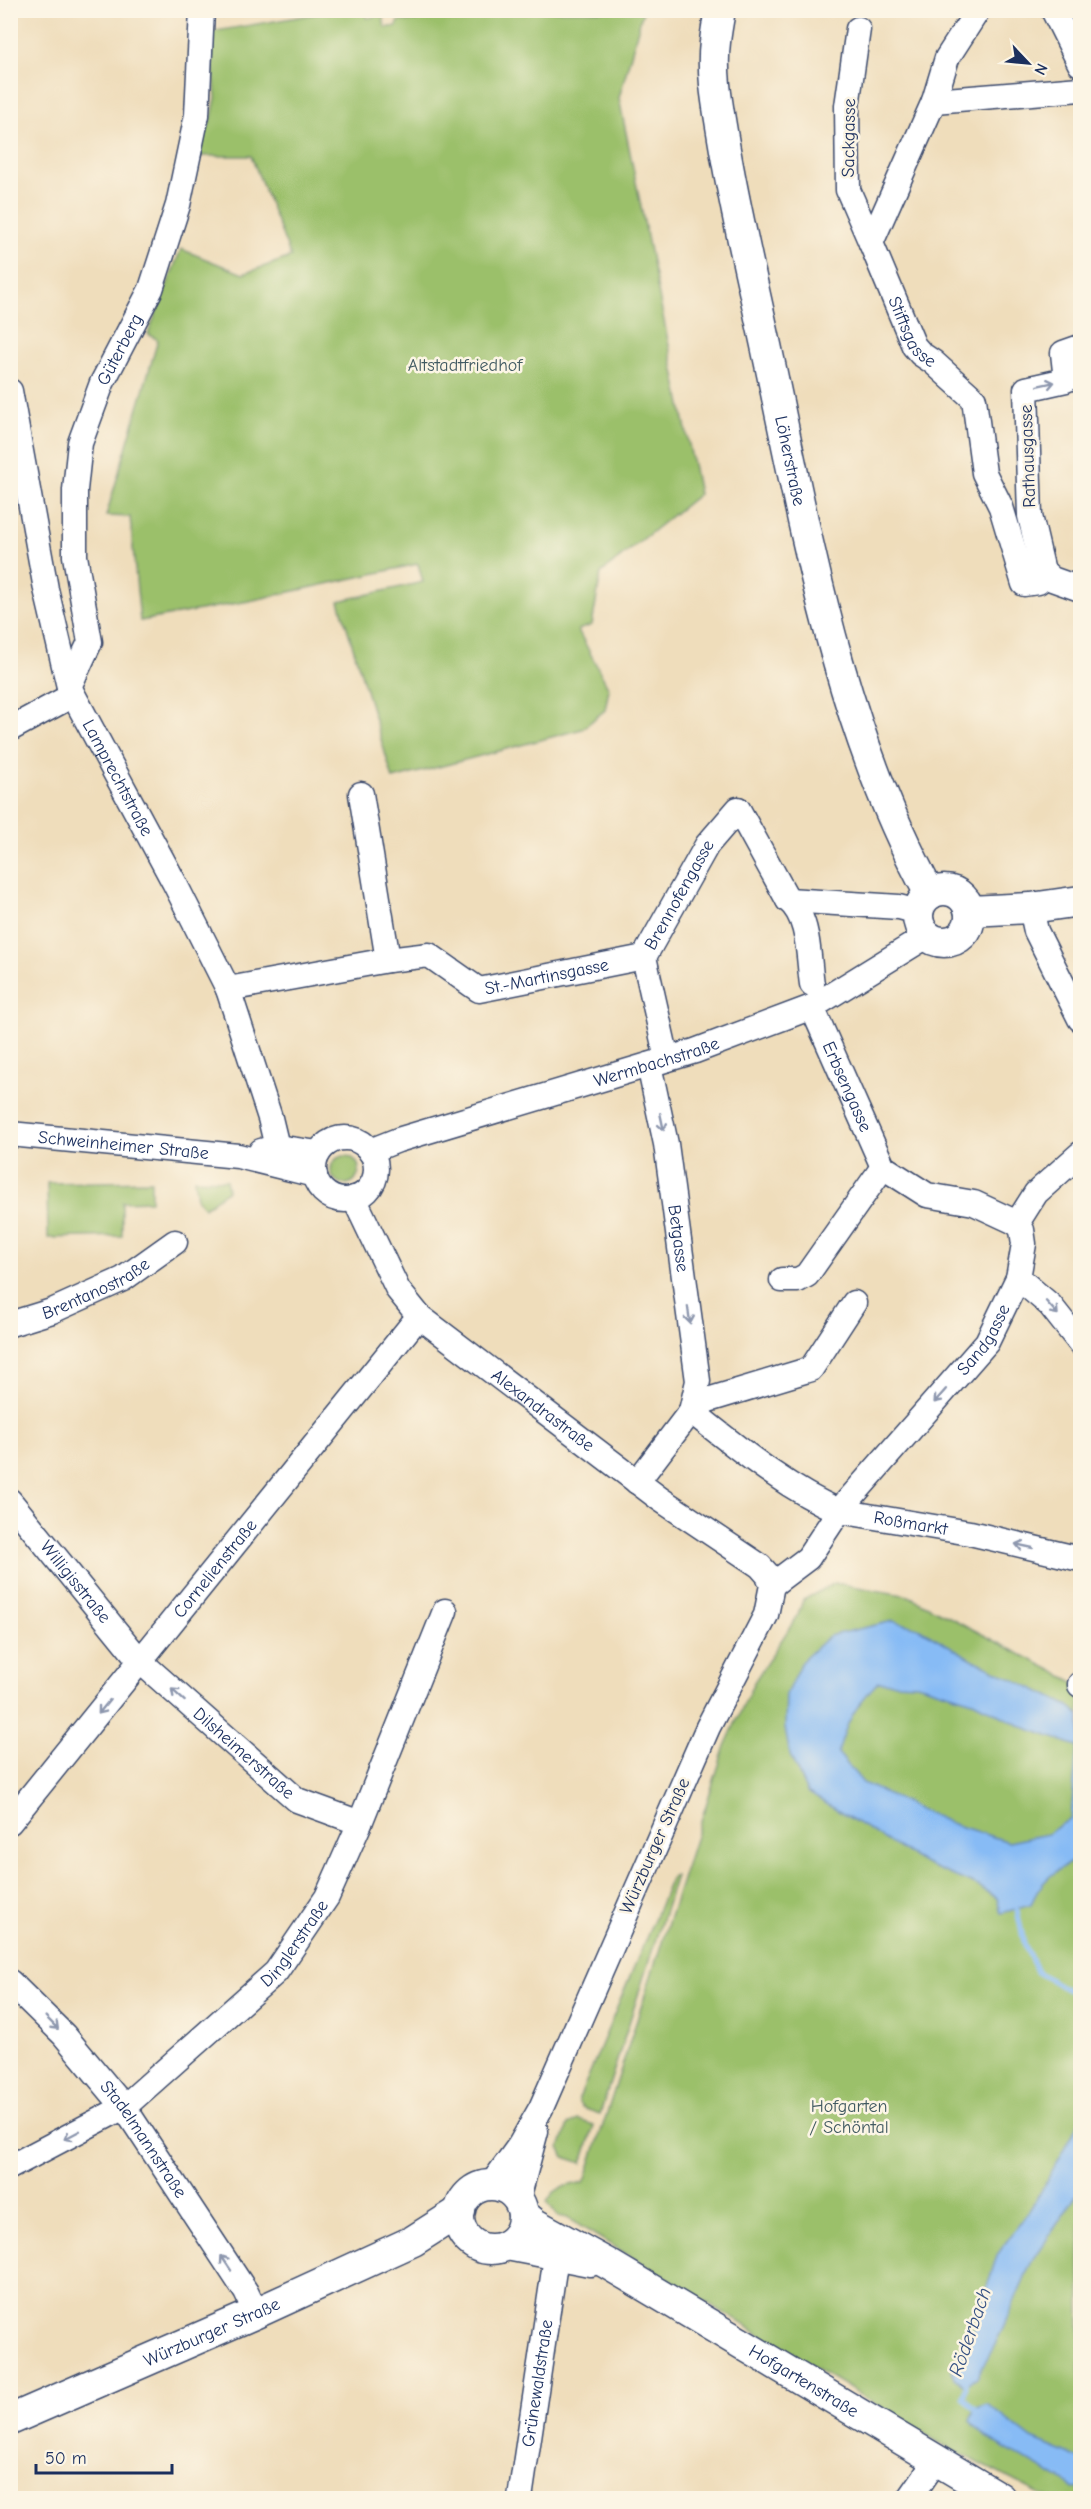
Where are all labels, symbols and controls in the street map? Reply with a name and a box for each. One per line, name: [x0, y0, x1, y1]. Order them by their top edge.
north arrow: [998, 33, 1058, 93]
text: N: [1030, 61, 1051, 78]
street label: Sackgasse: [838, 98, 860, 178]
street label: Stiftsgasse: [884, 293, 940, 372]
street label: Güterberg: [92, 310, 147, 389]
park label: Altstadtfriedhof: [408, 355, 523, 376]
one-way arrow: [1036, 378, 1056, 389]
street label: Rathausgasse: [1016, 404, 1040, 508]
street label: Löherstraße: [771, 414, 810, 508]
street label: Lamprechtstraße: [78, 716, 158, 840]
street label: Brennofengasse: [640, 836, 718, 953]
street label: St.-Martinsgasse: [483, 954, 611, 999]
street label: Wermbachstraße: [591, 1032, 722, 1091]
street label: Erbsengasse: [818, 1038, 877, 1135]
one-way arrow: [656, 1112, 668, 1131]
street label: Schweinheimer Straße: [37, 1126, 210, 1164]
street label: Betgasse: [664, 1203, 694, 1273]
street label: Brentanostraße: [40, 1253, 153, 1324]
one-way arrow: [1045, 1300, 1059, 1315]
street label: Sandgasse: [952, 1301, 1014, 1380]
one-way arrow: [684, 1305, 695, 1324]
street label: Alexandrastraße: [487, 1364, 599, 1456]
one-way arrow: [933, 1388, 947, 1403]
street label: Roßmarkt: [872, 1507, 950, 1540]
street label: Cornelienstraße: [169, 1515, 261, 1622]
street label: Willigisstraße: [36, 1536, 115, 1627]
one-way arrow: [1014, 1539, 1033, 1551]
one-way arrow: [171, 1688, 186, 1702]
one-way arrow: [97, 1699, 110, 1715]
street label: Dilsheimerstraße: [189, 1703, 299, 1803]
street label: Würzburger Straße: [616, 1775, 694, 1917]
street label: Dinglerstraße: [256, 1896, 333, 1991]
one-way arrow: [45, 2016, 59, 2031]
street label: Stadelmannstraße: [96, 2076, 191, 2202]
park label: Hofgarten / Schöntal: [809, 2096, 889, 2138]
one-way arrow: [63, 2129, 81, 2141]
one-way arrow: [220, 2255, 232, 2272]
water label: Röderbach: [944, 2285, 996, 2379]
street label: Würzburger Straße: [140, 2293, 283, 2371]
street label: Grünewaldstraße: [517, 2318, 557, 2448]
street label: Hofgartenstraße: [745, 2340, 863, 2422]
scale bar: [36, 2437, 172, 2475]
text: 50 m: [45, 2448, 87, 2469]

